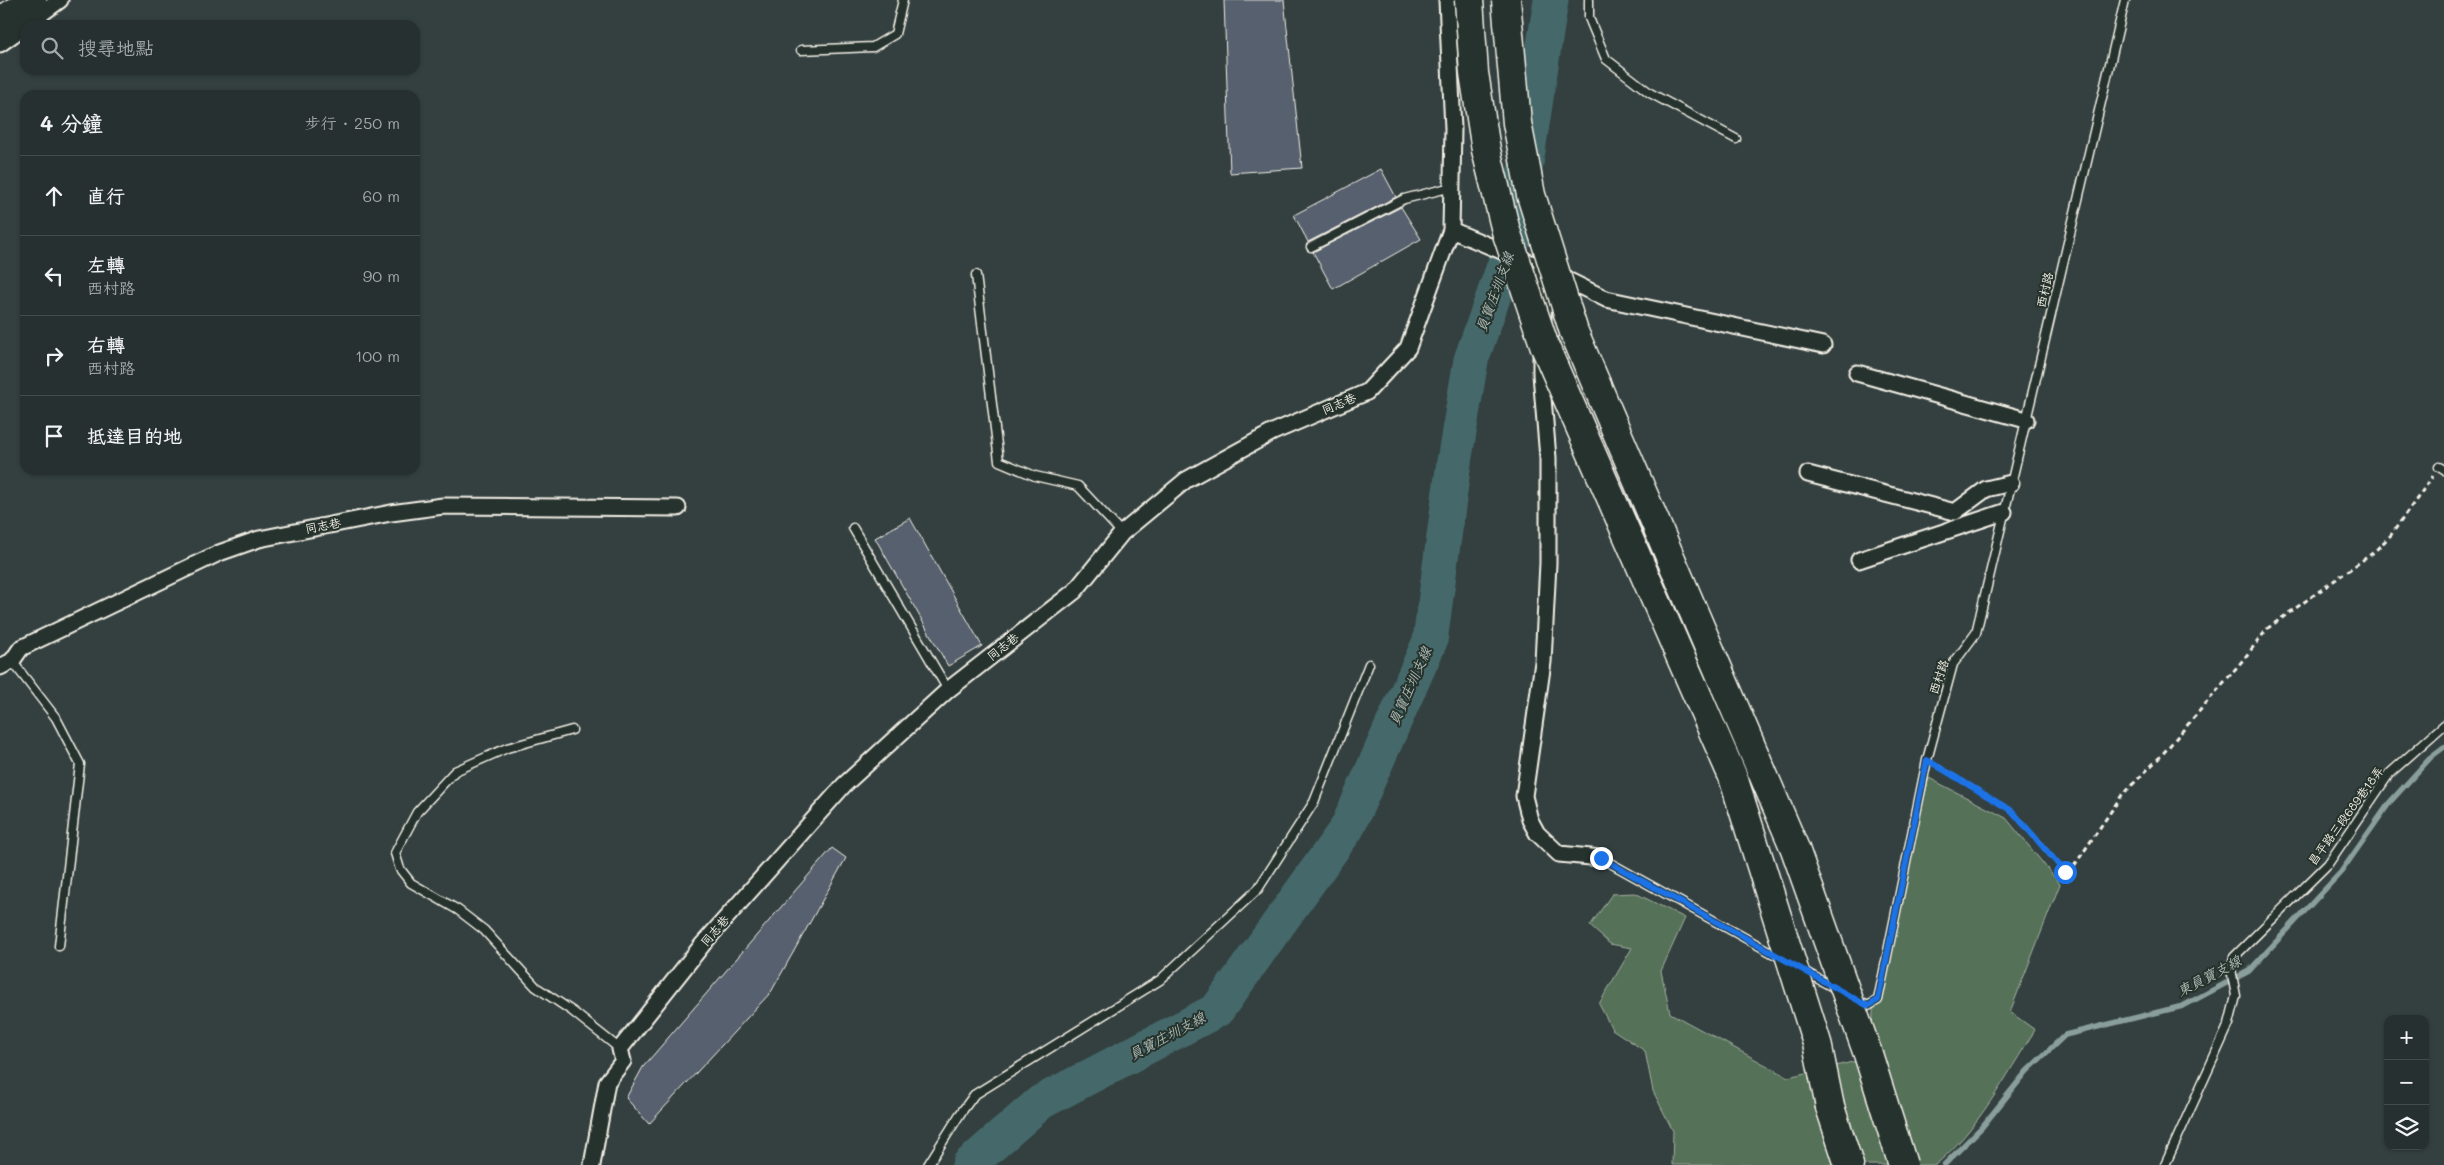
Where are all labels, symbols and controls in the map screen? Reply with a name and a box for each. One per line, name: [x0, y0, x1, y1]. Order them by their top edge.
search box: [20, 20, 420, 75]
icon: search: [38, 34, 66, 62]
text: 搜尋地點: [78, 35, 154, 60]
text: 4 分鐘: [40, 109, 103, 136]
text: 步行 · 250 m: [305, 112, 400, 133]
icon: ahead: [40, 182, 68, 210]
text: 直行: [87, 183, 125, 208]
text: 60 m: [363, 185, 400, 206]
water label: 員寶庄圳支線: [1471, 248, 1518, 335]
text: 左轉: [87, 252, 125, 277]
icon: left: [40, 262, 68, 290]
text: 90 m: [363, 265, 400, 286]
street label: 西村路: [2032, 270, 2056, 309]
text: 西村路: [87, 277, 135, 298]
text: 右轉: [87, 332, 125, 357]
icon: right: [40, 342, 68, 370]
text: 100 m: [355, 345, 400, 366]
text: 西村路: [87, 357, 135, 378]
street label: 同志巷: [1319, 389, 1358, 417]
icon: arrive: [40, 422, 68, 450]
text: 抵達目的地: [87, 423, 182, 448]
street label: 同志巷: [304, 514, 342, 536]
street label: 同志巷: [983, 629, 1021, 664]
water label: 員寶庄圳支線: [1384, 643, 1436, 728]
street label: 西村路: [1925, 657, 1951, 696]
street label: 昌平路三段689巷18弄: [2304, 763, 2386, 868]
route end: [1590, 847, 1613, 870]
route start: [2054, 861, 2077, 884]
street label: 同志巷: [696, 912, 732, 949]
water label: 東員寶支線: [2173, 950, 2245, 1000]
water label: 員寶庄圳支線: [1125, 1007, 1209, 1064]
map controls: [2384, 1015, 2429, 1150]
button: +: [2384, 1015, 2429, 1060]
button: −: [2384, 1060, 2429, 1105]
button: layers: [2384, 1105, 2429, 1150]

